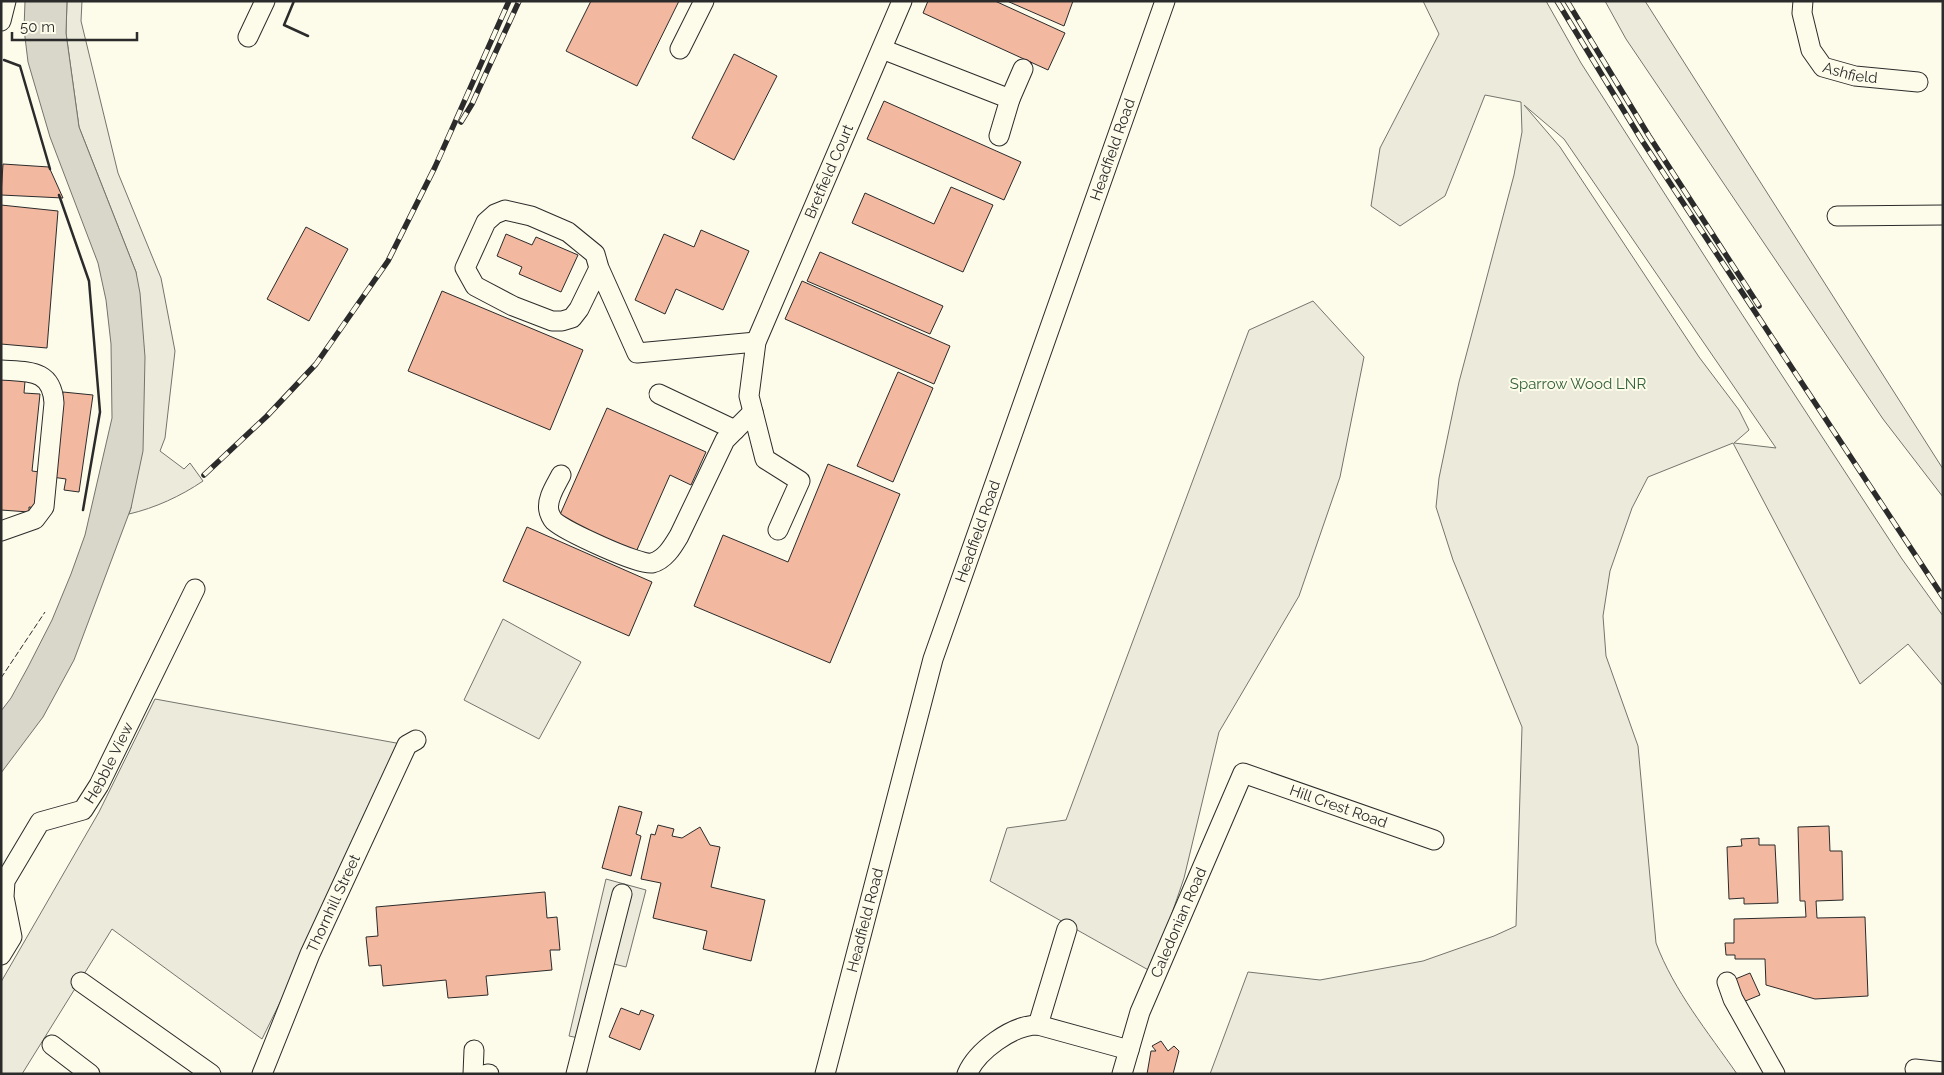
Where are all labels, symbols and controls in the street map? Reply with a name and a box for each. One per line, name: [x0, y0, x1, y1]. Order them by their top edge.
scale bar: [12, 10, 138, 42]
text: 50 m: [20, 18, 55, 36]
street label: Ashfield: [1821, 58, 1878, 87]
street label: Headfield Road: [1086, 96, 1139, 203]
street label: Bretfield Court: [801, 122, 857, 221]
park label: Sparrow Wood LNR: [1510, 375, 1646, 393]
street label: Headfield Road: [952, 478, 1004, 585]
street label: Hebble View: [81, 719, 137, 807]
street label: Hill Crest Road: [1287, 781, 1390, 832]
street label: Thornhill Street: [303, 852, 364, 955]
street label: Caledonian Road: [1147, 865, 1210, 980]
street label: Headfield Road: [843, 866, 887, 974]

